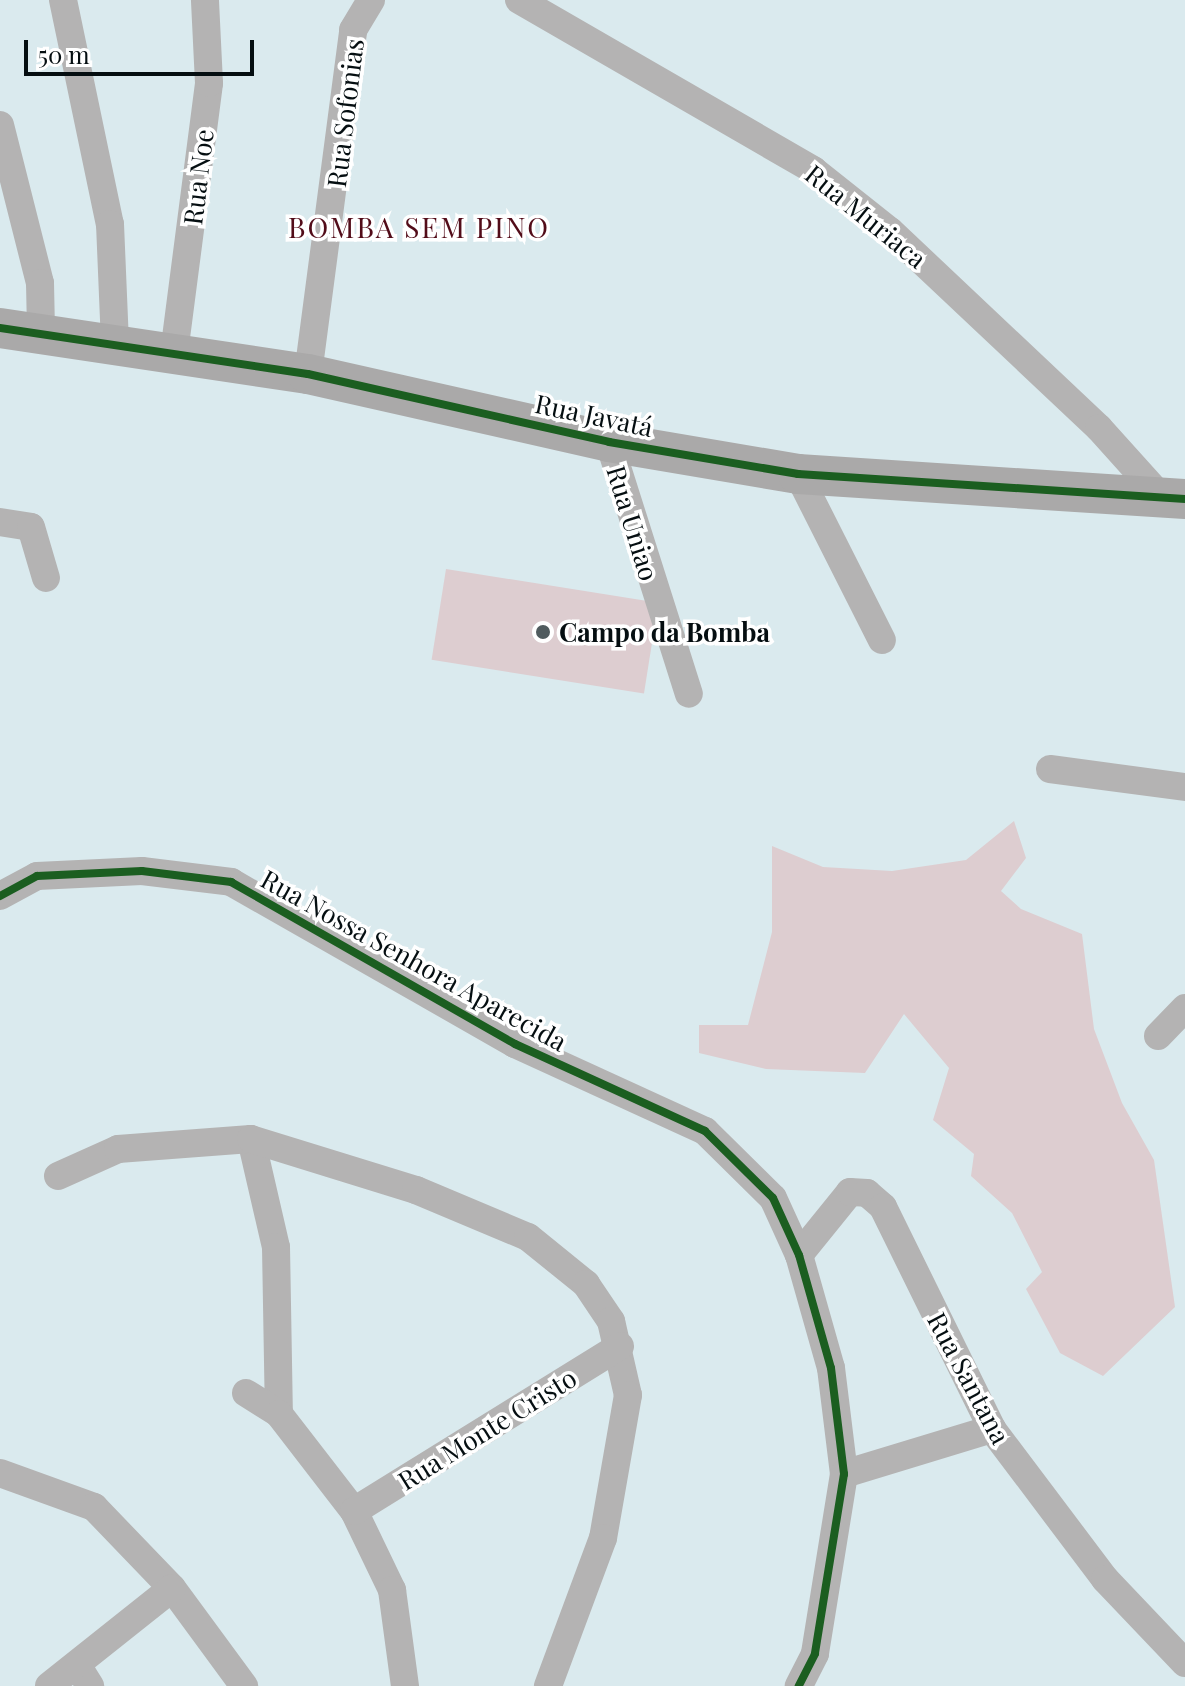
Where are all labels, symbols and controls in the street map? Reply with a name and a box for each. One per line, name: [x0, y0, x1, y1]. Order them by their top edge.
scale bar: [28, 24, 258, 74]
street label: Rua Sofonias: [320, 37, 370, 189]
text: 50 m: [38, 38, 90, 70]
street label: Rua Noe: [177, 127, 219, 227]
street label: Rua Muriaca: [799, 158, 933, 274]
district label: BOMBA SEM PINO: [288, 210, 550, 244]
street label: Rua Javatá: [532, 387, 656, 443]
street label: Rua Uniao: [601, 462, 665, 584]
place label: Campo da Bomba: [559, 616, 770, 648]
marker: Campo da Bomba: [534, 623, 552, 641]
street label: Rua Nossa Senhora Aparecida: [255, 862, 573, 1058]
street label: Rua Santana: [921, 1307, 1017, 1449]
street label: Rua Monte Cristo: [392, 1362, 582, 1496]

